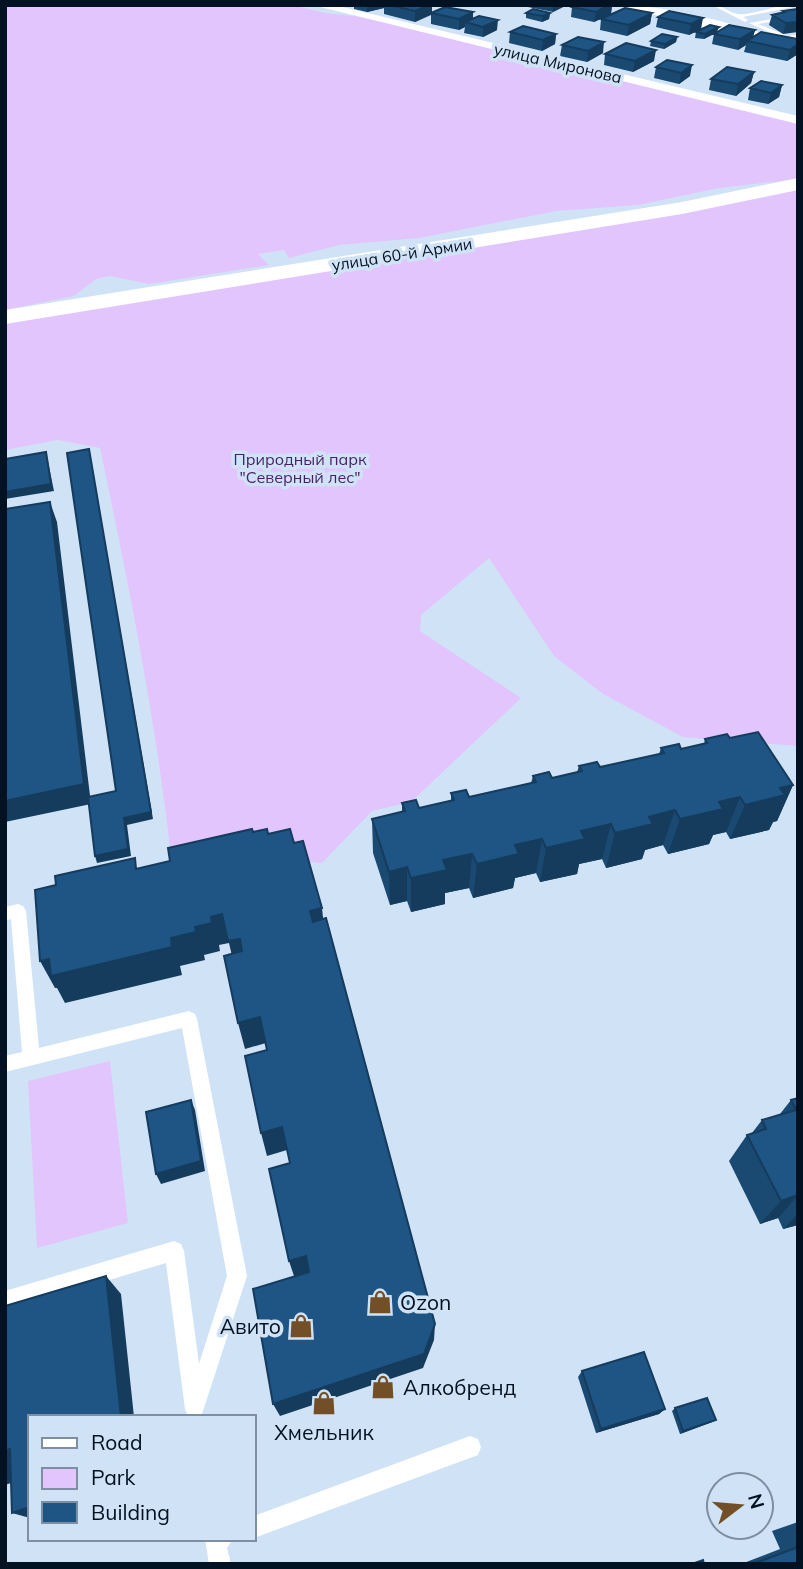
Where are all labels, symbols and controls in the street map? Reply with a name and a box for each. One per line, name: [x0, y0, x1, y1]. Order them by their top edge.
street label: улица Миронова: [492, 39, 624, 87]
street label: улица 60-й Армии: [330, 233, 474, 275]
park label: Природный парк "Северный лес": [233, 449, 367, 487]
shop icon: Ozon: [366, 1288, 394, 1316]
place label: Ozon: [400, 1289, 451, 1315]
shop icon: Авито: [287, 1312, 315, 1340]
place label: Авито: [220, 1313, 281, 1339]
shop icon: Алкобренд: [369, 1373, 397, 1401]
place label: Алкобренд: [403, 1374, 516, 1400]
shop icon: Хмельник: [310, 1389, 338, 1417]
legend: [28, 1415, 256, 1541]
place label: Хмельник: [274, 1419, 375, 1445]
text: Road: [91, 1429, 142, 1455]
text: Park: [91, 1464, 135, 1490]
north arrow: [705, 1471, 775, 1541]
text: N: [743, 1491, 770, 1512]
text: Building: [91, 1499, 170, 1525]

